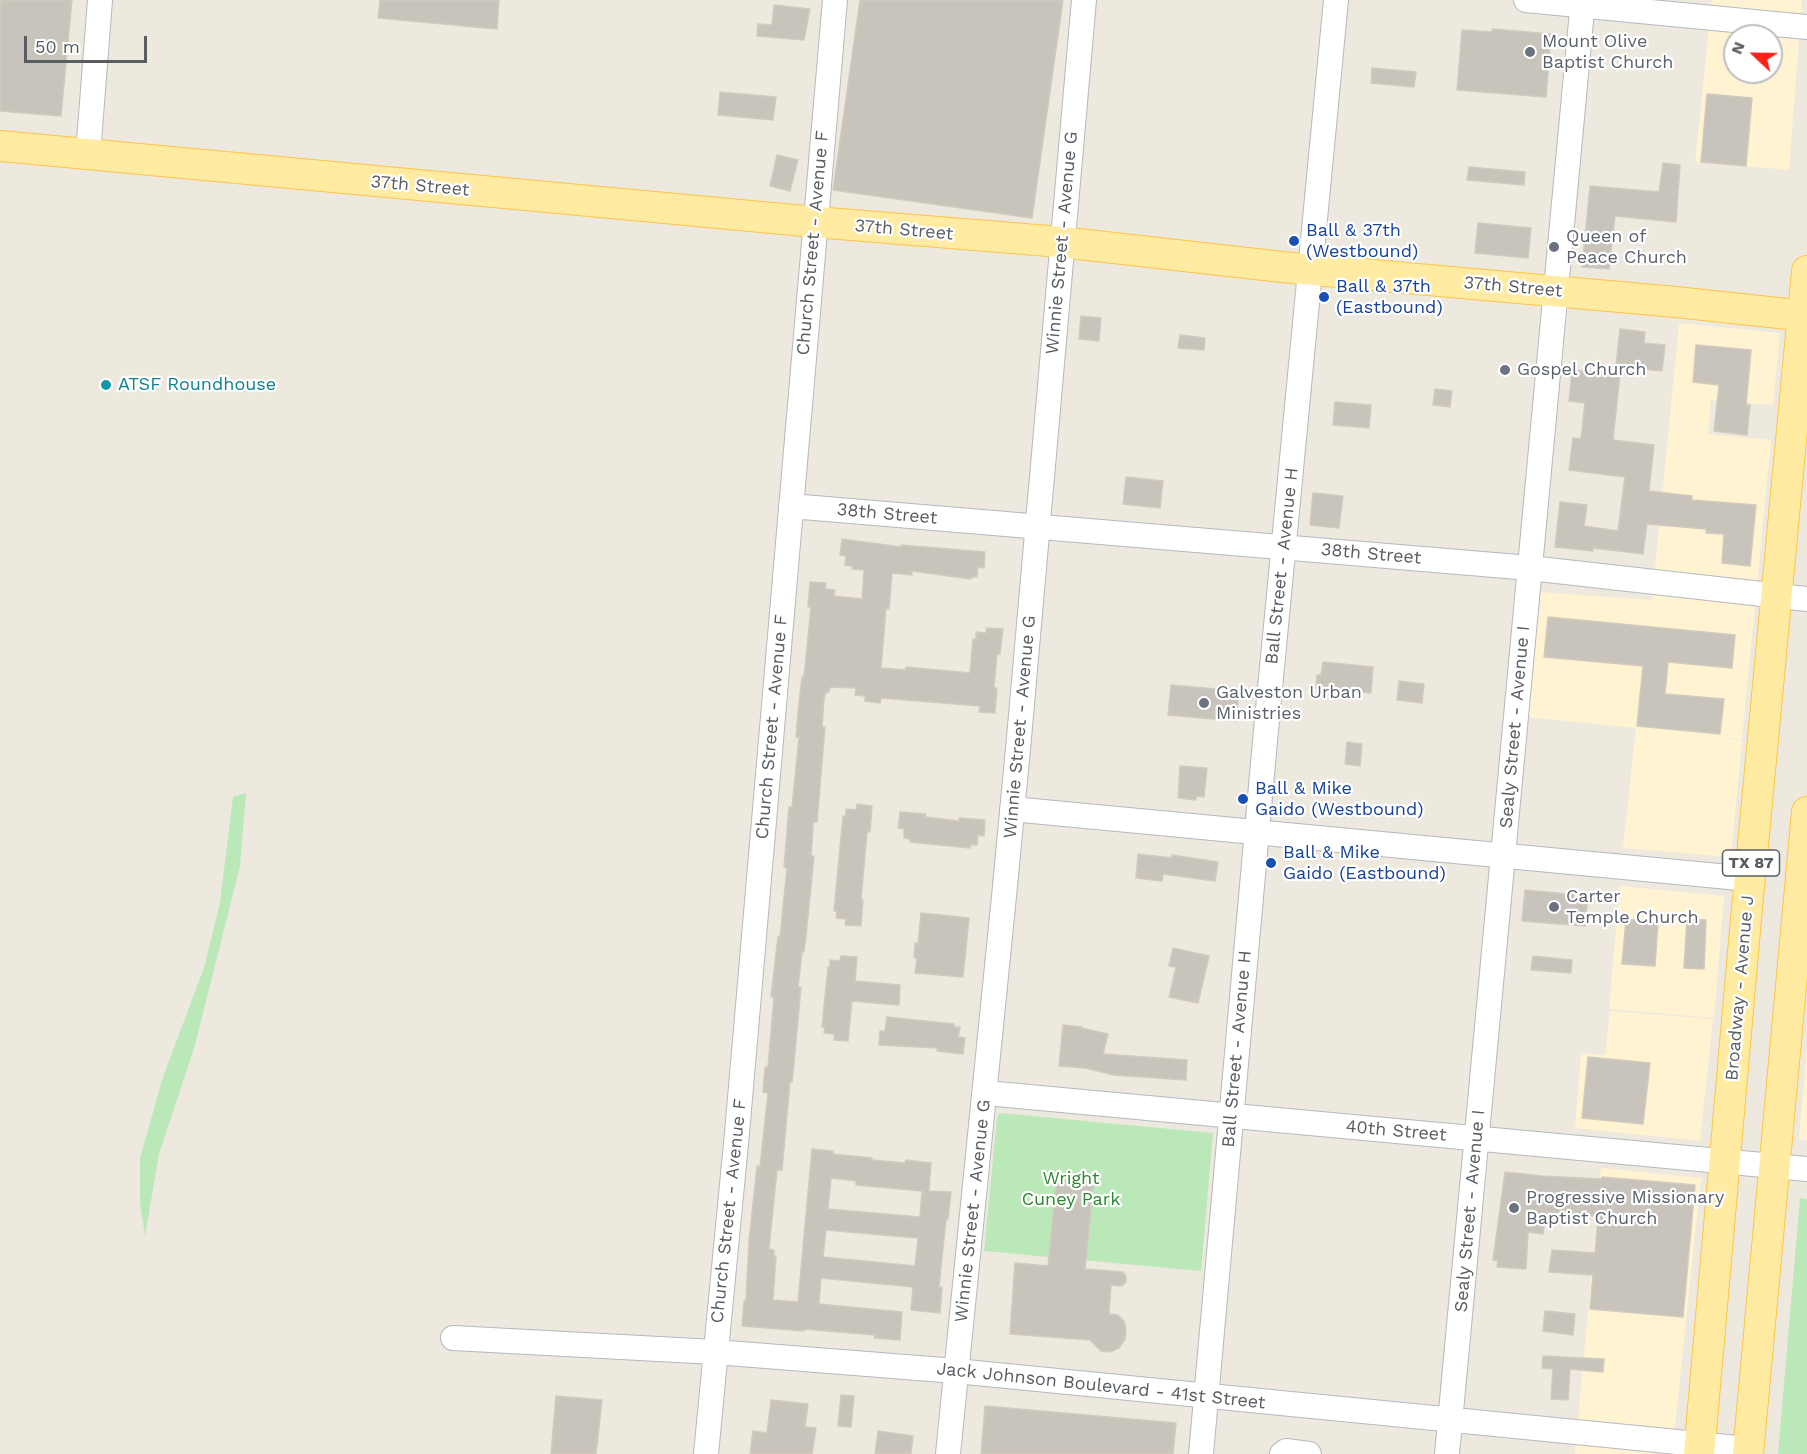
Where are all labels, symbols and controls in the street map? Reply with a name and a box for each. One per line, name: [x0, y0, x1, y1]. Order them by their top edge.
scale bar: [27, 24, 150, 62]
north arrow: [1723, 24, 1783, 84]
place label: Mount Olive Baptist Church: [1542, 31, 1673, 74]
text: 50 m: [35, 36, 80, 57]
text: N: [1727, 39, 1749, 57]
marker: Mount Olive Baptist Church: [1523, 45, 1537, 59]
street label: Church Street - Avenue F: [792, 130, 834, 356]
street label: Winnie Street - Avenue G: [1041, 130, 1083, 356]
street label: 37th Street: [370, 171, 470, 201]
street label: 37th Street: [854, 215, 954, 245]
place label: Ball & 37th (Westbound): [1306, 220, 1418, 262]
place label: Queen of Peace Church: [1566, 226, 1687, 268]
marker: Ball & 37th (Westbound): [1287, 234, 1301, 248]
marker: Queen of Peace Church: [1547, 240, 1561, 254]
street label: 37th Street: [1463, 272, 1563, 302]
place label: Ball & 37th (Eastbound): [1336, 276, 1443, 318]
marker: Ball & 37th (Eastbound): [1317, 290, 1331, 304]
place label: Gospel Church: [1517, 359, 1647, 381]
marker: Gospel Church: [1498, 363, 1512, 377]
place label: ATSF Roundhouse: [118, 374, 276, 396]
marker: ATSF Roundhouse: [99, 378, 113, 392]
street label: Ball Street - Avenue H: [1261, 467, 1303, 665]
street label: 38th Street: [836, 499, 938, 529]
street label: 38th Street: [1320, 539, 1422, 569]
street label: Church Street - Avenue F: [751, 614, 793, 840]
street label: Winnie Street - Avenue G: [999, 614, 1041, 840]
street label: Sealy Street - Avenue I: [1495, 625, 1535, 829]
place label: Galveston Urban Ministries: [1216, 682, 1362, 724]
marker: Galveston Urban Ministries: [1197, 696, 1211, 710]
place label: Ball & Mike Gaido (Westbound): [1255, 778, 1424, 820]
marker: Ball & Mike Gaido (Westbound): [1236, 792, 1250, 806]
place label: Ball & Mike Gaido (Eastbound): [1283, 842, 1446, 884]
road number: TX 87: [1722, 850, 1780, 876]
marker: Ball & Mike Gaido (Eastbound): [1264, 856, 1278, 870]
place label: Carter Temple Church: [1566, 886, 1699, 928]
street label: Broadway - Avenue J: [1721, 894, 1759, 1082]
marker: Carter Temple Church: [1547, 900, 1561, 914]
street label: Ball Street - Avenue H: [1218, 950, 1256, 1148]
street label: Church Street - Avenue F: [706, 1098, 752, 1324]
street label: Winnie Street - Avenue G: [951, 1098, 995, 1324]
street label: Sealy Street - Avenue I: [1450, 1109, 1490, 1313]
street label: 40th Street: [1345, 1116, 1447, 1146]
park label: Wright Cuney Park: [1022, 1168, 1120, 1210]
place label: Progressive Missionary Baptist Church: [1526, 1187, 1724, 1230]
marker: Progressive Missionary Baptist Church: [1507, 1201, 1521, 1215]
street label: Jack Johnson Boulevard - 41st Street: [935, 1358, 1267, 1414]

